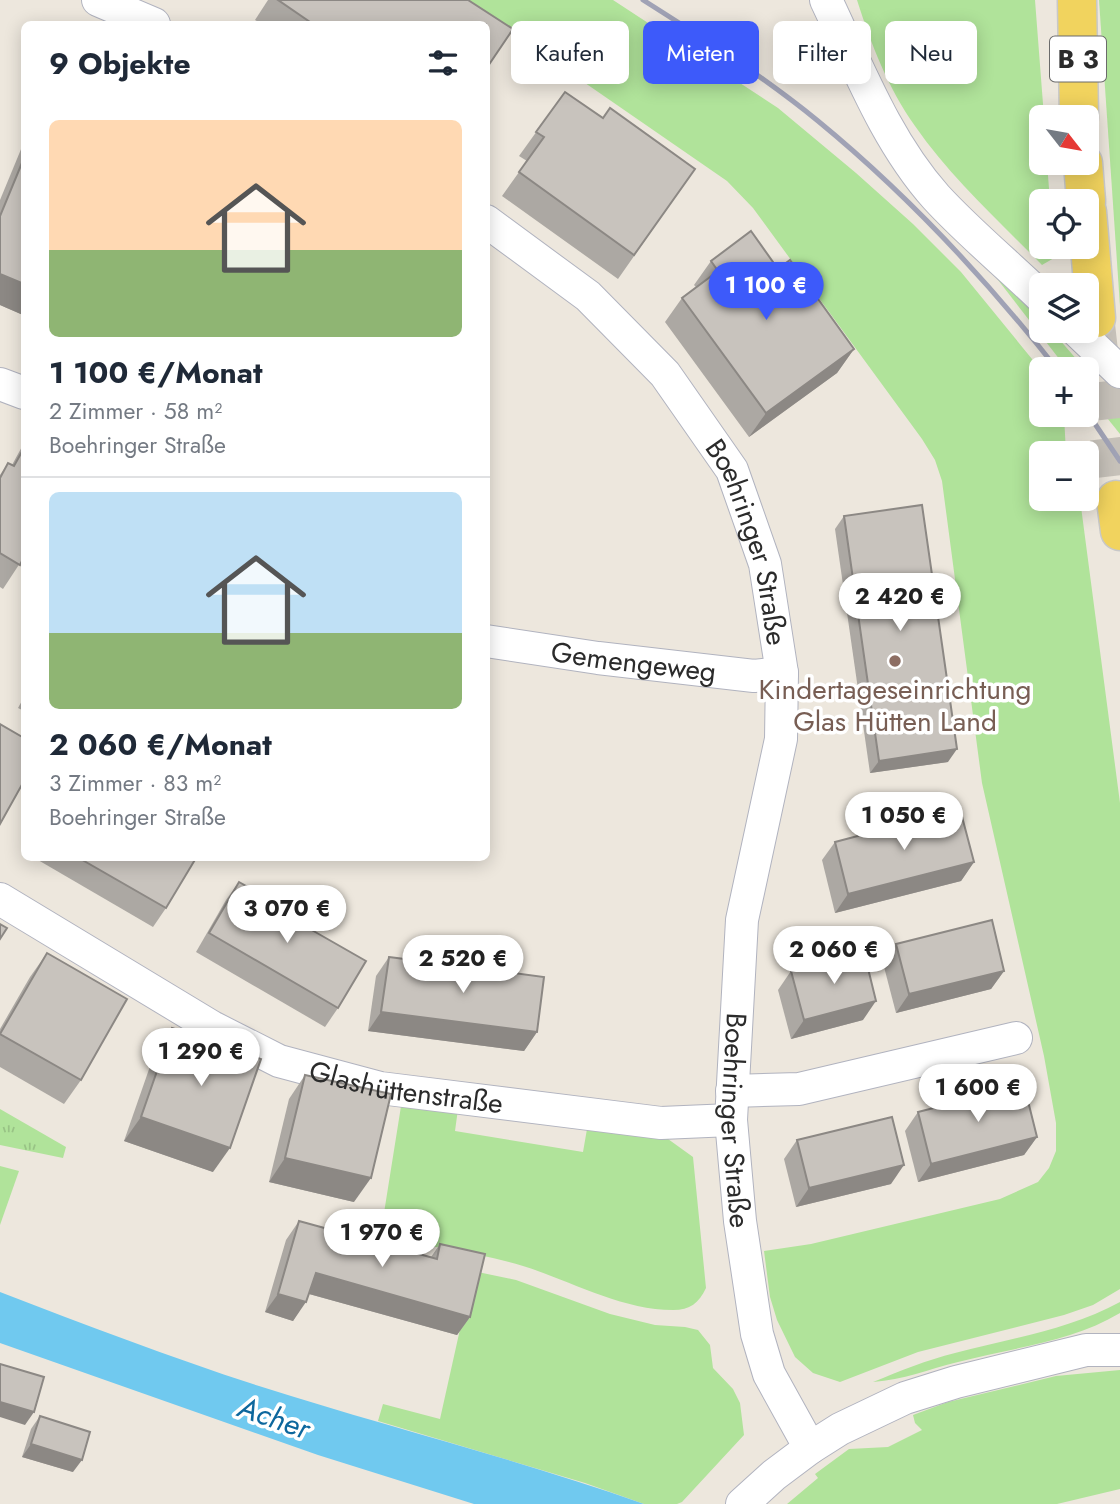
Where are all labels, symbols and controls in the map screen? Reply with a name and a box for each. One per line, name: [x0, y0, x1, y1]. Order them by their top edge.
chip: Kaufen: [511, 21, 629, 84]
chip: Mieten: [643, 21, 759, 84]
chip: Filter: [773, 21, 871, 84]
chip: Neu: [885, 21, 977, 84]
road number: B 3: [1050, 36, 1106, 82]
text: 9 Objekte: [49, 42, 191, 85]
icon: filters: [424, 44, 462, 82]
north arrow: [1029, 105, 1099, 175]
map controls: [1029, 105, 1099, 511]
icon: home: [193, 165, 319, 291]
button: locate: [1029, 189, 1099, 259]
pin: 1 100 €: [701, 262, 831, 322]
text: 1 100 €: [725, 268, 807, 302]
button: layers: [1029, 273, 1099, 343]
text: 1 100 €/Monat: [49, 351, 263, 394]
button: +: [1029, 357, 1099, 427]
text: 2 Zimmer · 58 m²: [49, 394, 222, 428]
text: Boehringer Straße: [49, 428, 226, 462]
street label: Boehringer Straße: [695, 431, 797, 648]
button: −: [1029, 441, 1099, 511]
icon: home: [193, 537, 319, 663]
pin: 2 420 €: [835, 574, 965, 633]
text: 2 420 €: [855, 579, 945, 613]
street label: Gemengeweg: [548, 631, 718, 692]
marker: Kindertageseinrichtung Glas Hütten Land: [887, 653, 903, 669]
place label: Kindertageseinrichtung Glas Hütten Land: [758, 669, 1032, 742]
text: 2 060 €/Monat: [49, 723, 272, 766]
text: 3 Zimmer · 83 m²: [49, 766, 221, 800]
pin: 1 050 €: [839, 792, 969, 852]
text: 1 050 €: [861, 798, 947, 832]
text: Boehringer Straße: [49, 800, 226, 834]
pin: 3 070 €: [222, 886, 352, 945]
text: 3 070 €: [243, 891, 331, 925]
pin: 2 060 €: [769, 926, 899, 986]
text: 2 060 €: [789, 932, 879, 966]
pin: 2 520 €: [398, 936, 528, 995]
text: 2 520 €: [418, 941, 508, 975]
street label: Boehringer Straße: [710, 1012, 761, 1229]
pin: 1 290 €: [136, 1028, 266, 1088]
text: 1 290 €: [158, 1034, 244, 1068]
street label: Glashüttenstraße: [305, 1050, 505, 1124]
pin: 1 600 €: [913, 1064, 1043, 1124]
text: 1 600 €: [935, 1070, 1021, 1104]
pin: 1 970 €: [317, 1210, 447, 1269]
text: 1 970 €: [340, 1215, 424, 1249]
water label: Acher: [232, 1385, 318, 1450]

